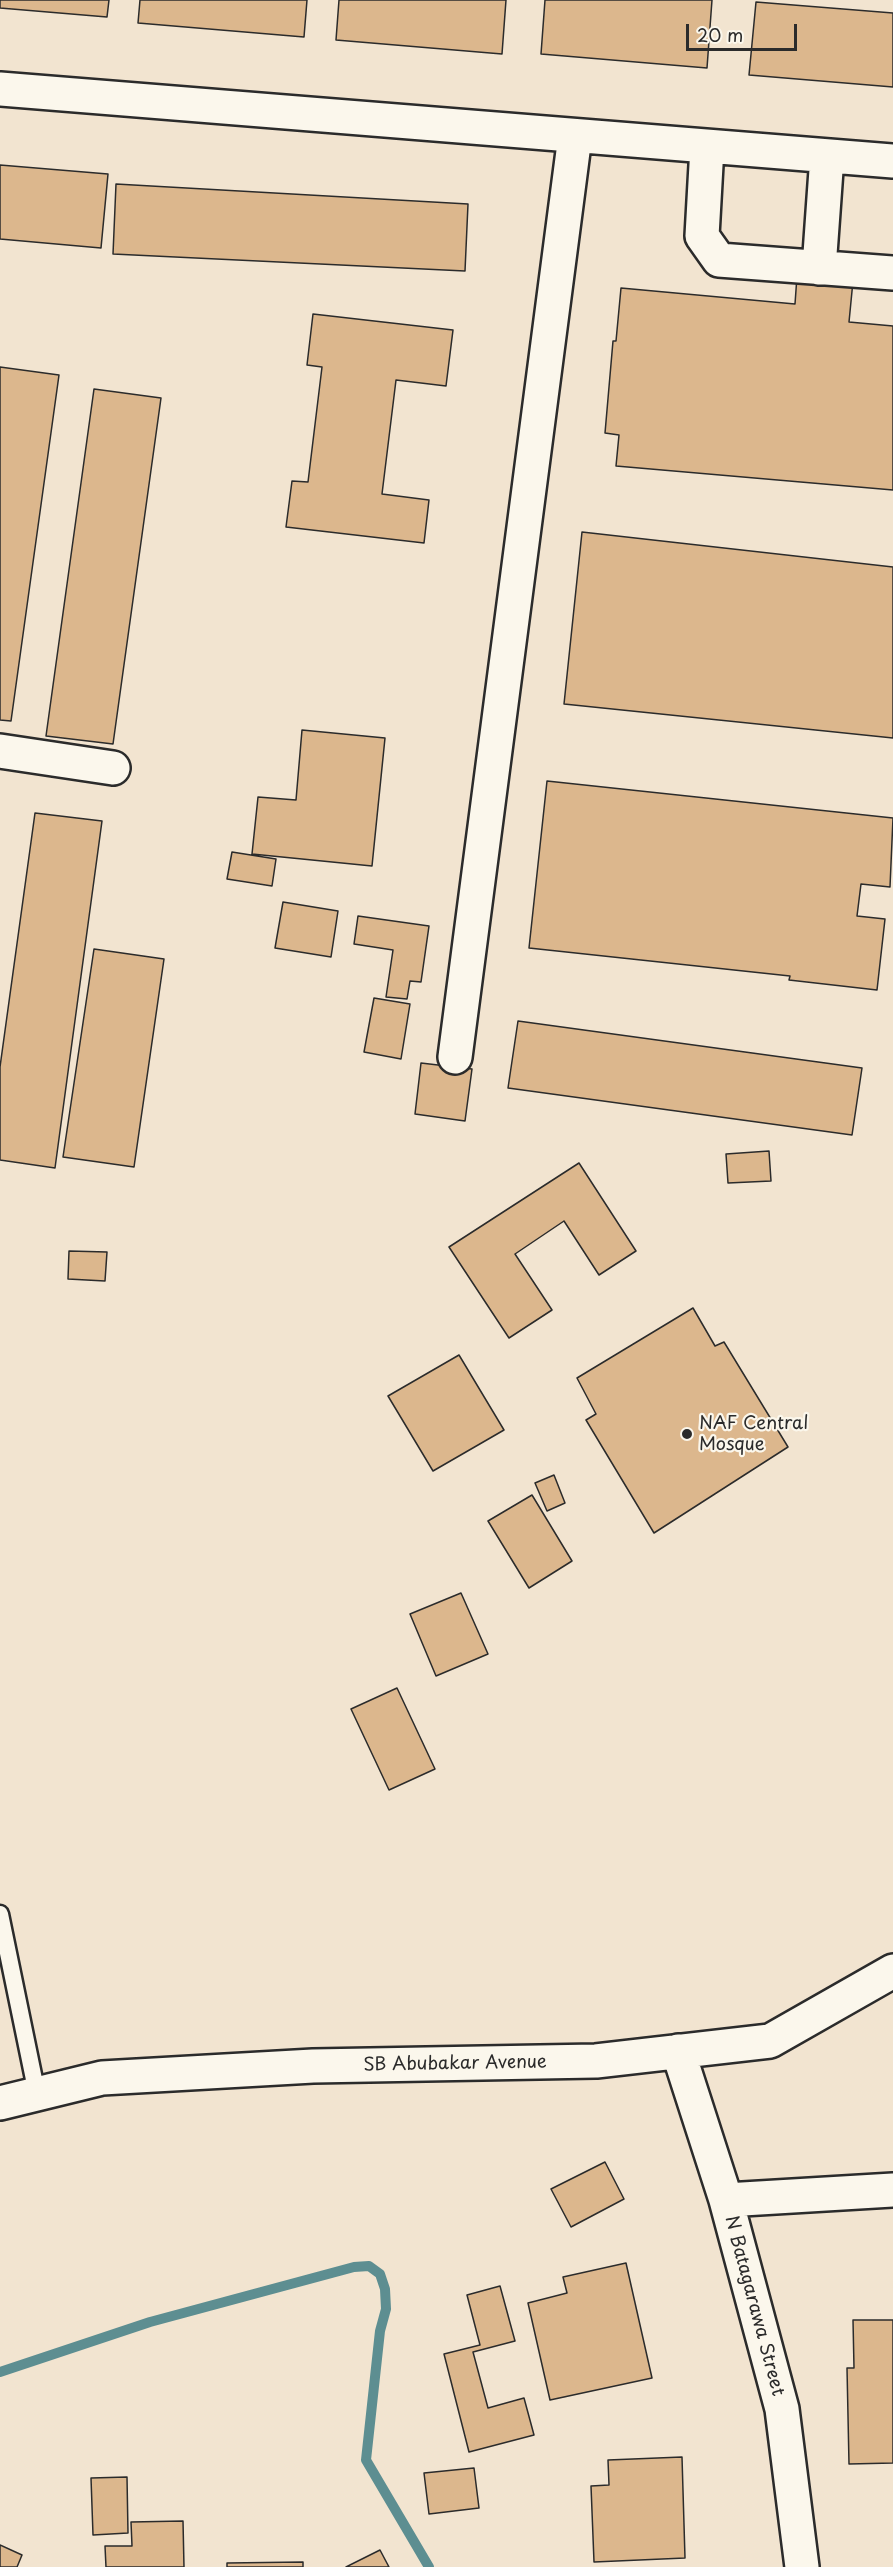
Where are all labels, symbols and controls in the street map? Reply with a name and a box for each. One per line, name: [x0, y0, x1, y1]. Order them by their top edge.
scale bar: [689, 12, 800, 50]
text: 20 m: [697, 21, 743, 48]
place label: NAF Central Mosque: [699, 1413, 808, 1456]
marker: NAF Central Mosque: [680, 1427, 694, 1441]
street label: SB Abubakar Avenue: [363, 2052, 547, 2076]
street label: N Batagarawa Street: [720, 2214, 788, 2398]

